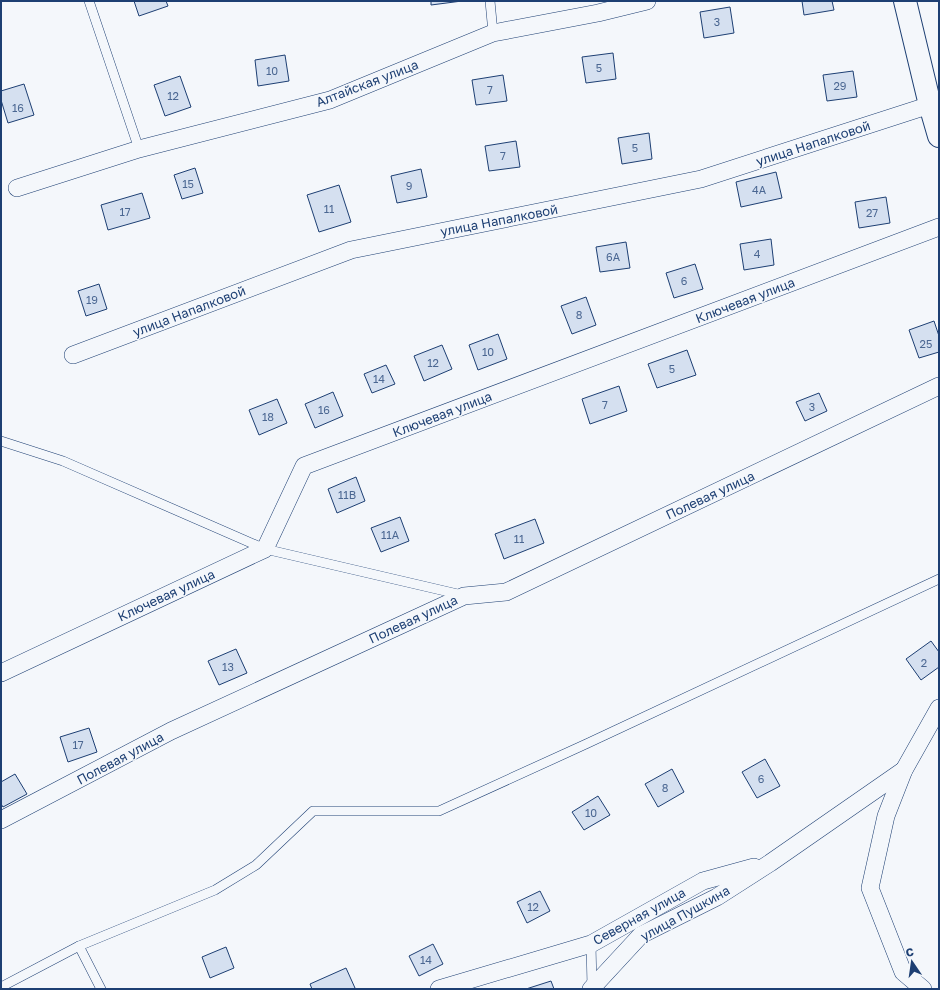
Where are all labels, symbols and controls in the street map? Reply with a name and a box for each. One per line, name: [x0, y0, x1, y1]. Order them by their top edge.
house number: 3: [714, 15, 720, 28]
street label: Алтайская улица: [313, 56, 421, 110]
house number: 5: [596, 61, 602, 74]
house number: 10: [266, 64, 278, 77]
house number: 29: [833, 79, 847, 92]
house number: 7: [487, 83, 493, 96]
house number: 12: [167, 89, 179, 102]
house number: 16: [12, 101, 24, 114]
street label: улица Напалковой: [754, 117, 872, 169]
house number: 5: [632, 141, 638, 154]
house number: 7: [500, 149, 506, 162]
house number: 15: [182, 177, 194, 190]
house number: 9: [406, 179, 412, 192]
house number: 4А: [752, 183, 767, 196]
street label: улица Напалковой: [439, 201, 559, 239]
house number: 11: [324, 202, 334, 215]
house number: 17: [119, 205, 131, 218]
house number: 27: [866, 206, 878, 219]
house number: 4: [754, 247, 761, 260]
house number: 6А: [606, 250, 621, 263]
house number: 6: [681, 274, 688, 287]
street label: Ключевая улица: [693, 274, 797, 326]
street label: улица Напалковой: [130, 282, 248, 340]
house number: 19: [86, 293, 98, 306]
house number: 8: [576, 308, 583, 321]
house number: 25: [920, 337, 932, 350]
house number: 10: [482, 345, 494, 358]
house number: 12: [427, 356, 439, 369]
house number: 5: [669, 362, 675, 375]
house number: 14: [373, 372, 385, 385]
street label: Ключевая улица: [390, 388, 494, 440]
house number: 7: [602, 398, 608, 411]
house number: 3: [809, 400, 815, 413]
house number: 16: [318, 403, 330, 416]
house number: 18: [262, 410, 274, 423]
street label: Полевая улица: [663, 467, 757, 523]
house number: 11В: [338, 488, 356, 501]
house number: 11А: [381, 528, 400, 541]
house number: 11: [514, 532, 524, 545]
street label: Ключевая улица: [115, 566, 217, 624]
street label: Полевая улица: [366, 591, 460, 647]
house number: 2: [921, 656, 927, 669]
house number: 13: [222, 660, 234, 673]
street label: Полевая улица: [74, 728, 166, 788]
house number: 17: [72, 738, 84, 751]
house number: 6: [758, 772, 765, 785]
house number: 8: [662, 781, 669, 794]
house number: 10: [585, 806, 597, 819]
street label: улица Пушкина: [638, 882, 732, 944]
street label: Северная улица: [590, 884, 688, 948]
house number: 12: [527, 900, 539, 913]
north arrow: [892, 942, 932, 982]
text: С: [904, 945, 915, 959]
house number: 14: [420, 953, 432, 966]

